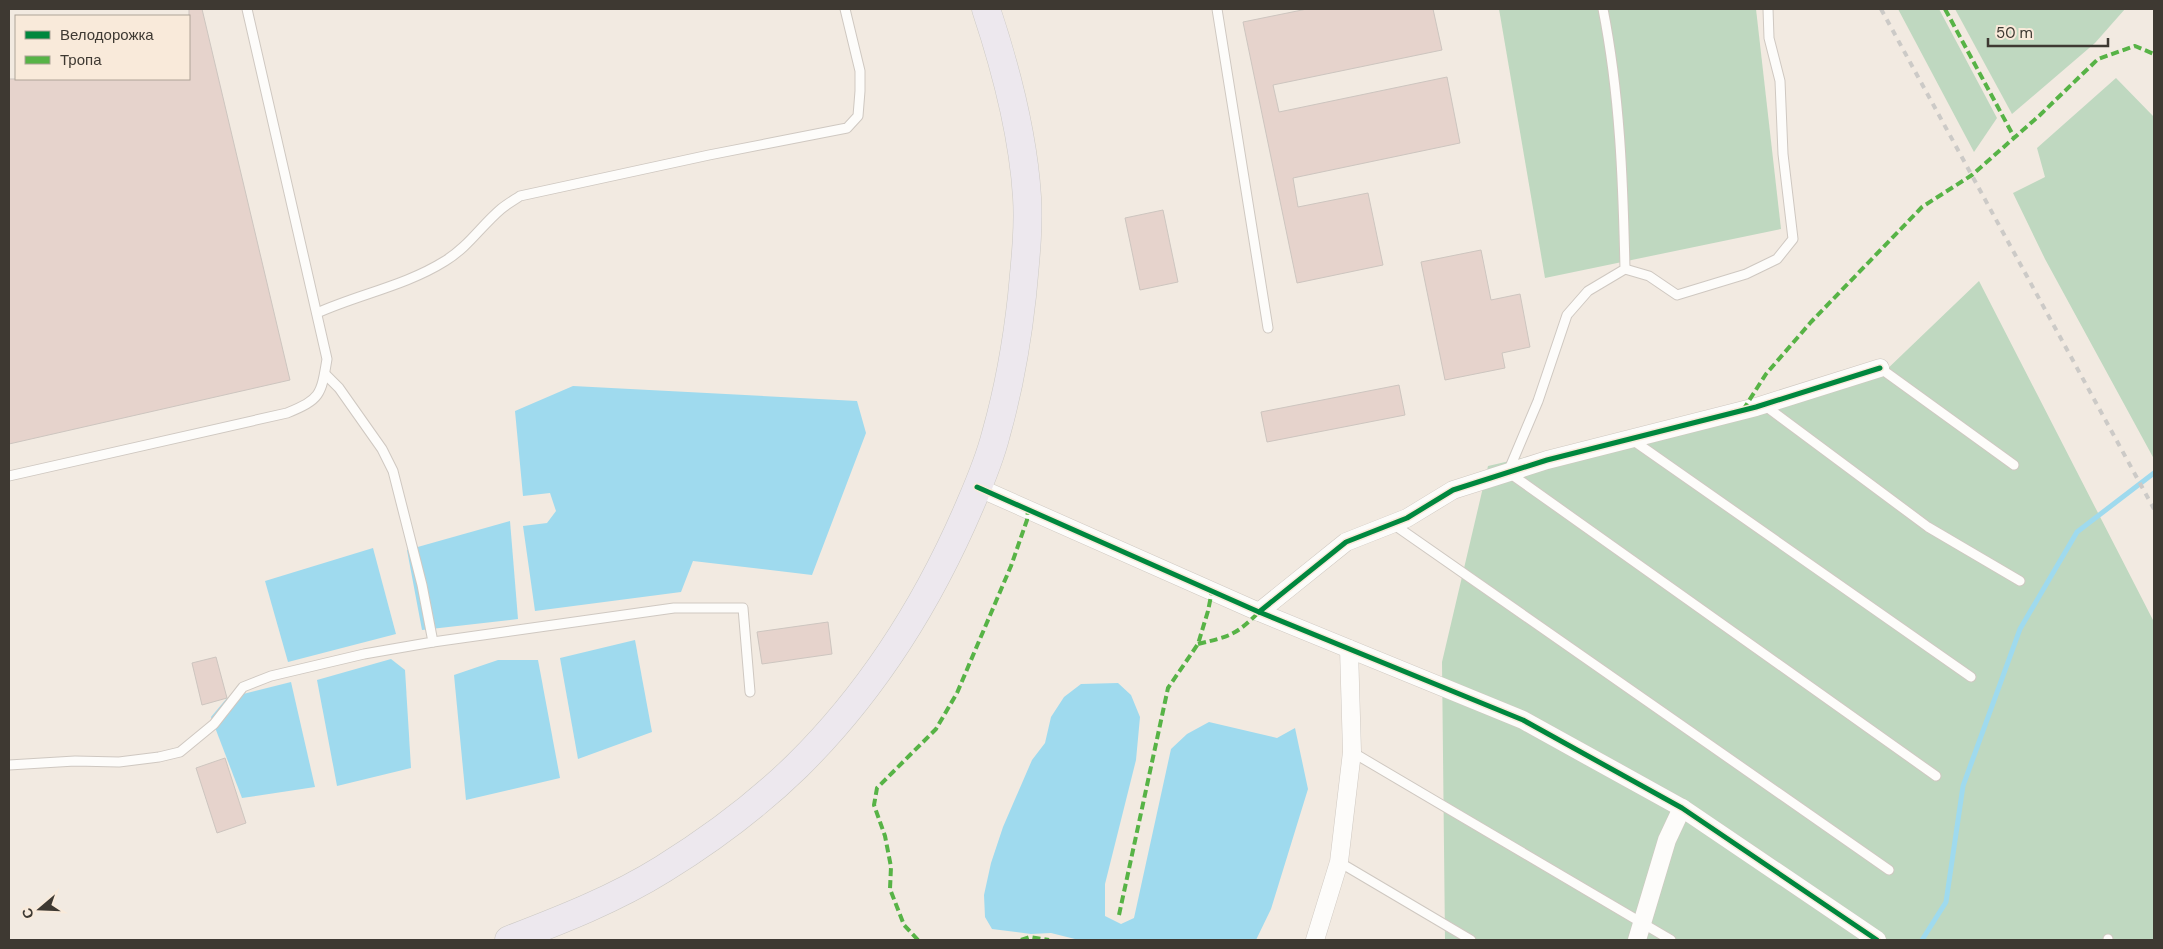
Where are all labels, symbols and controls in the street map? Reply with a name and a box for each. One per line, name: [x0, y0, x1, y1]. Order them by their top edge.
legend: [15, 15, 190, 80]
scale bar: [1988, 15, 2108, 47]
text: 50 m: [1996, 23, 2033, 43]
text: Велодорожка: [60, 25, 154, 45]
text: Тропа: [60, 50, 102, 70]
north arrow: [15, 884, 65, 934]
text: С: [18, 906, 38, 921]

